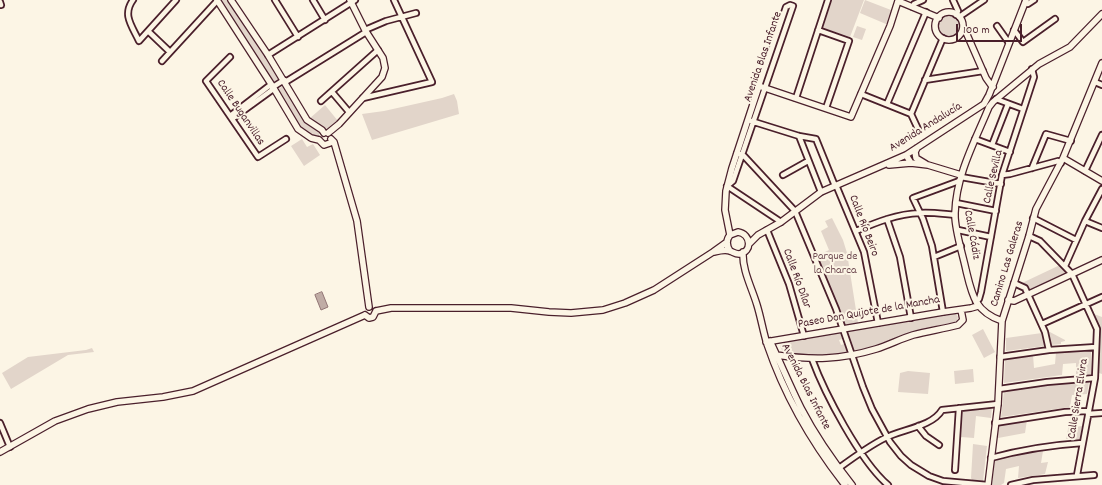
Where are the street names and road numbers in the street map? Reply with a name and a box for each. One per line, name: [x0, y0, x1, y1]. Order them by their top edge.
street label: Avenida Blas Infante: [742, 10, 786, 104]
street label: Calle Buganvillas: [213, 77, 267, 149]
street label: Avenida Andalucía: [887, 100, 965, 156]
street label: Calle Sevilla: [981, 149, 1007, 205]
street label: Calle Río Beiro: [845, 193, 881, 259]
street label: Calle Cádiz: [960, 209, 982, 261]
street label: Camino Las Galeras: [988, 219, 1028, 309]
street label: Calle Río Dílar: [778, 247, 814, 311]
street label: Paseo Don Quijote de la Mancha: [797, 293, 941, 333]
street label: Avenida Blas Infante: [777, 341, 833, 433]
street label: Calle Sierra Elvira: [1066, 358, 1092, 440]

